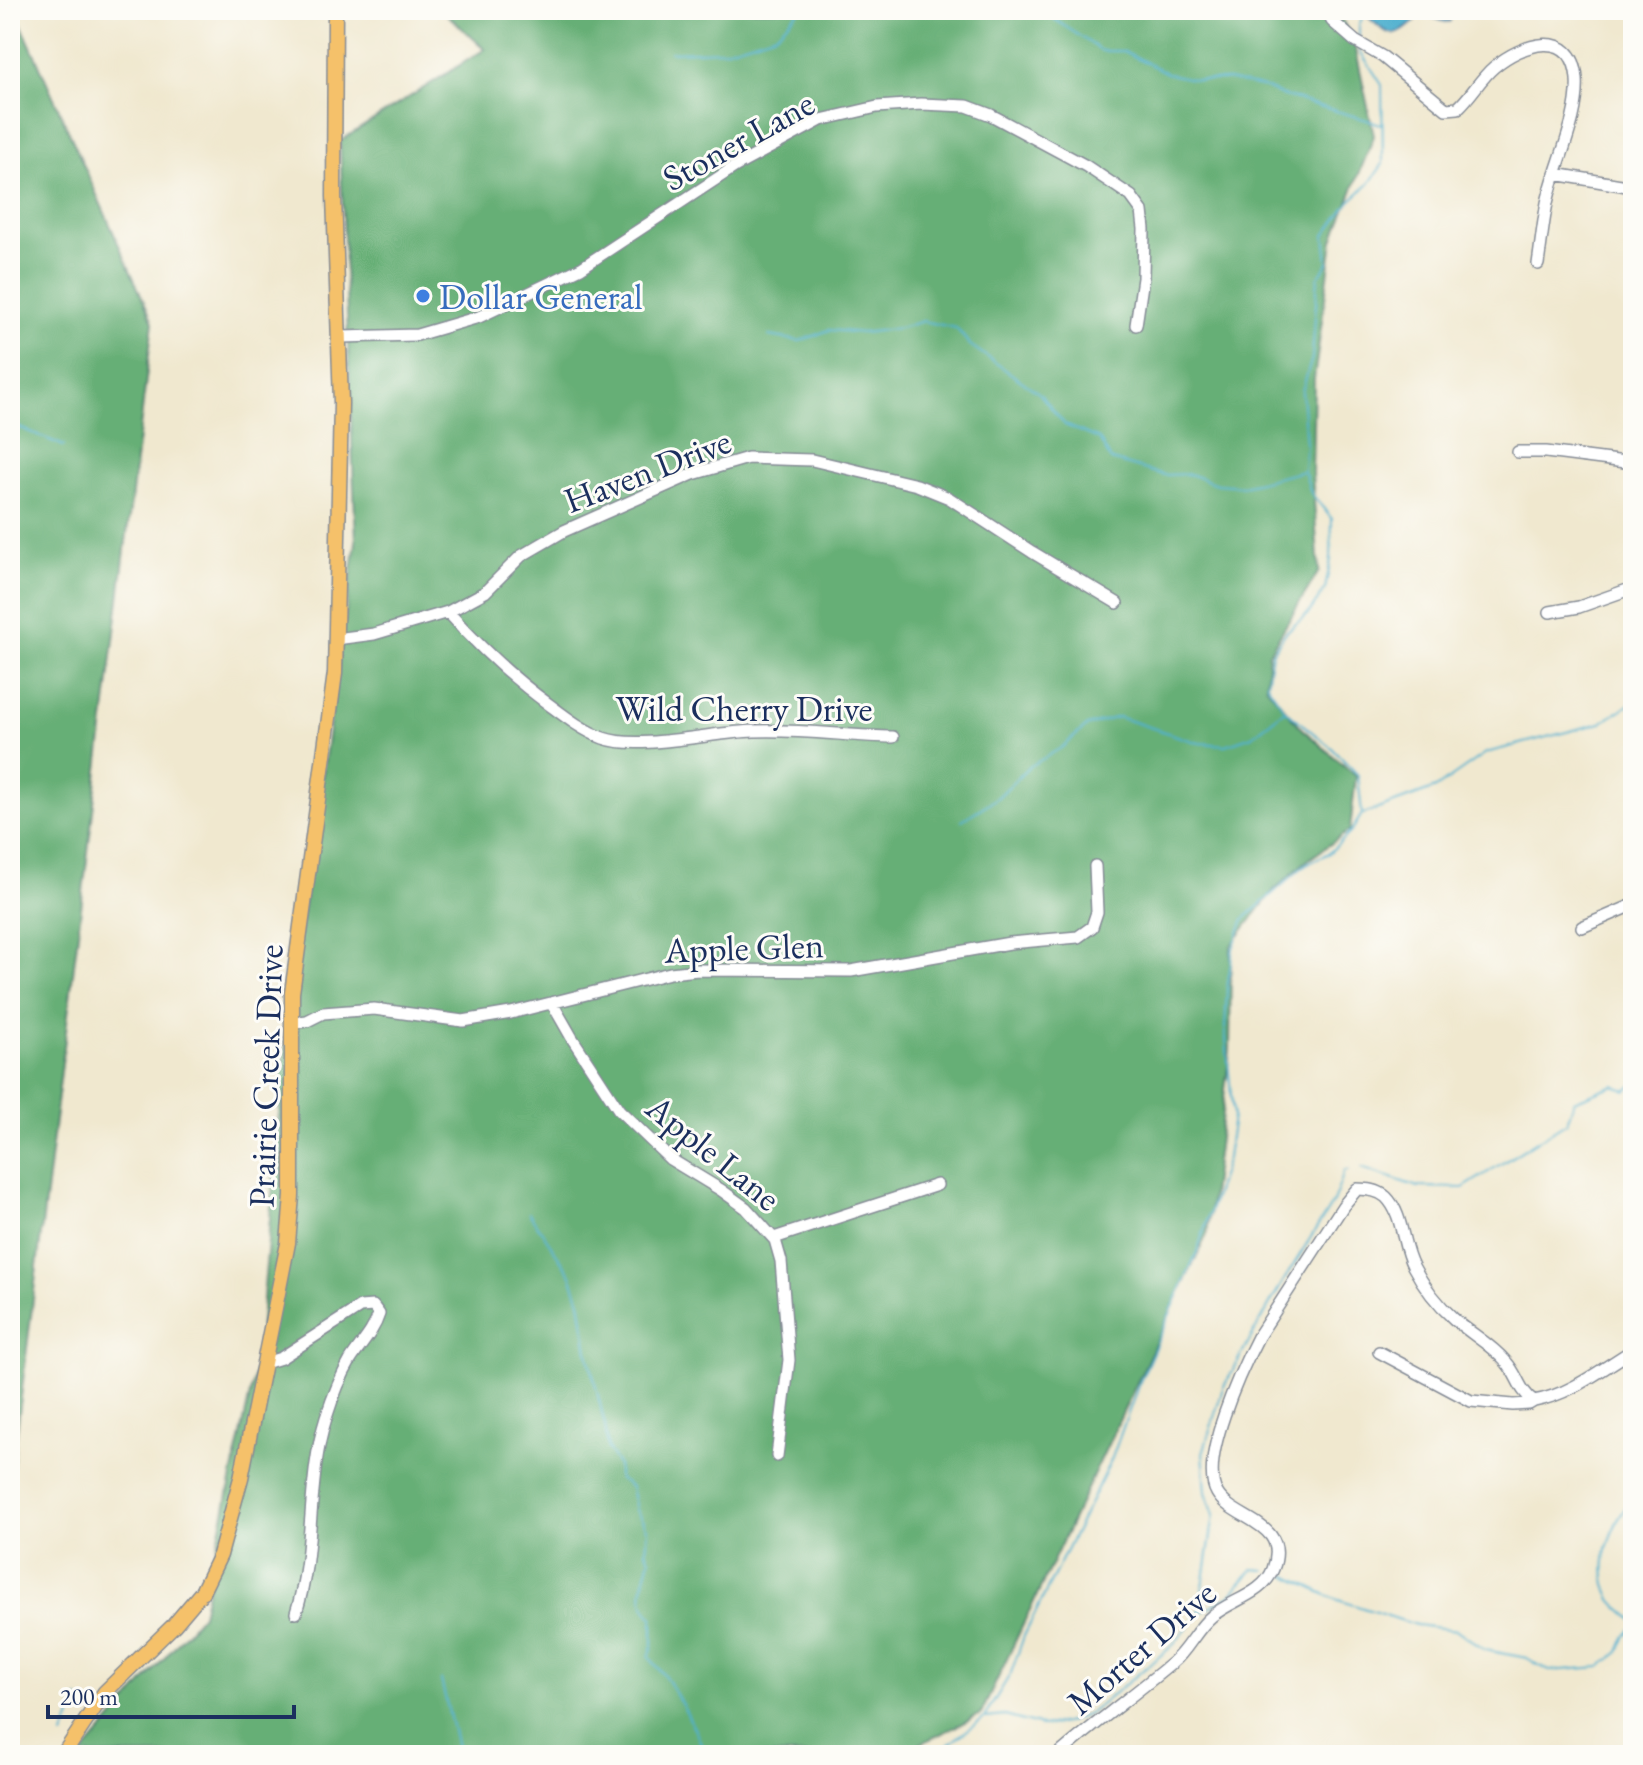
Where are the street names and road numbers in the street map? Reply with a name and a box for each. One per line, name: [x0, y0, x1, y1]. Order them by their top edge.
street label: Stoner Lane: [654, 80, 822, 201]
street label: Haven Drive: [557, 417, 737, 524]
street label: Wild Cherry Drive: [615, 685, 873, 732]
street label: Apple Glen: [662, 921, 825, 974]
street label: Prairie Creek Drive: [237, 944, 294, 1208]
street label: Apple Lane: [636, 1083, 791, 1221]
street label: Morter Drive: [1057, 1570, 1226, 1725]

